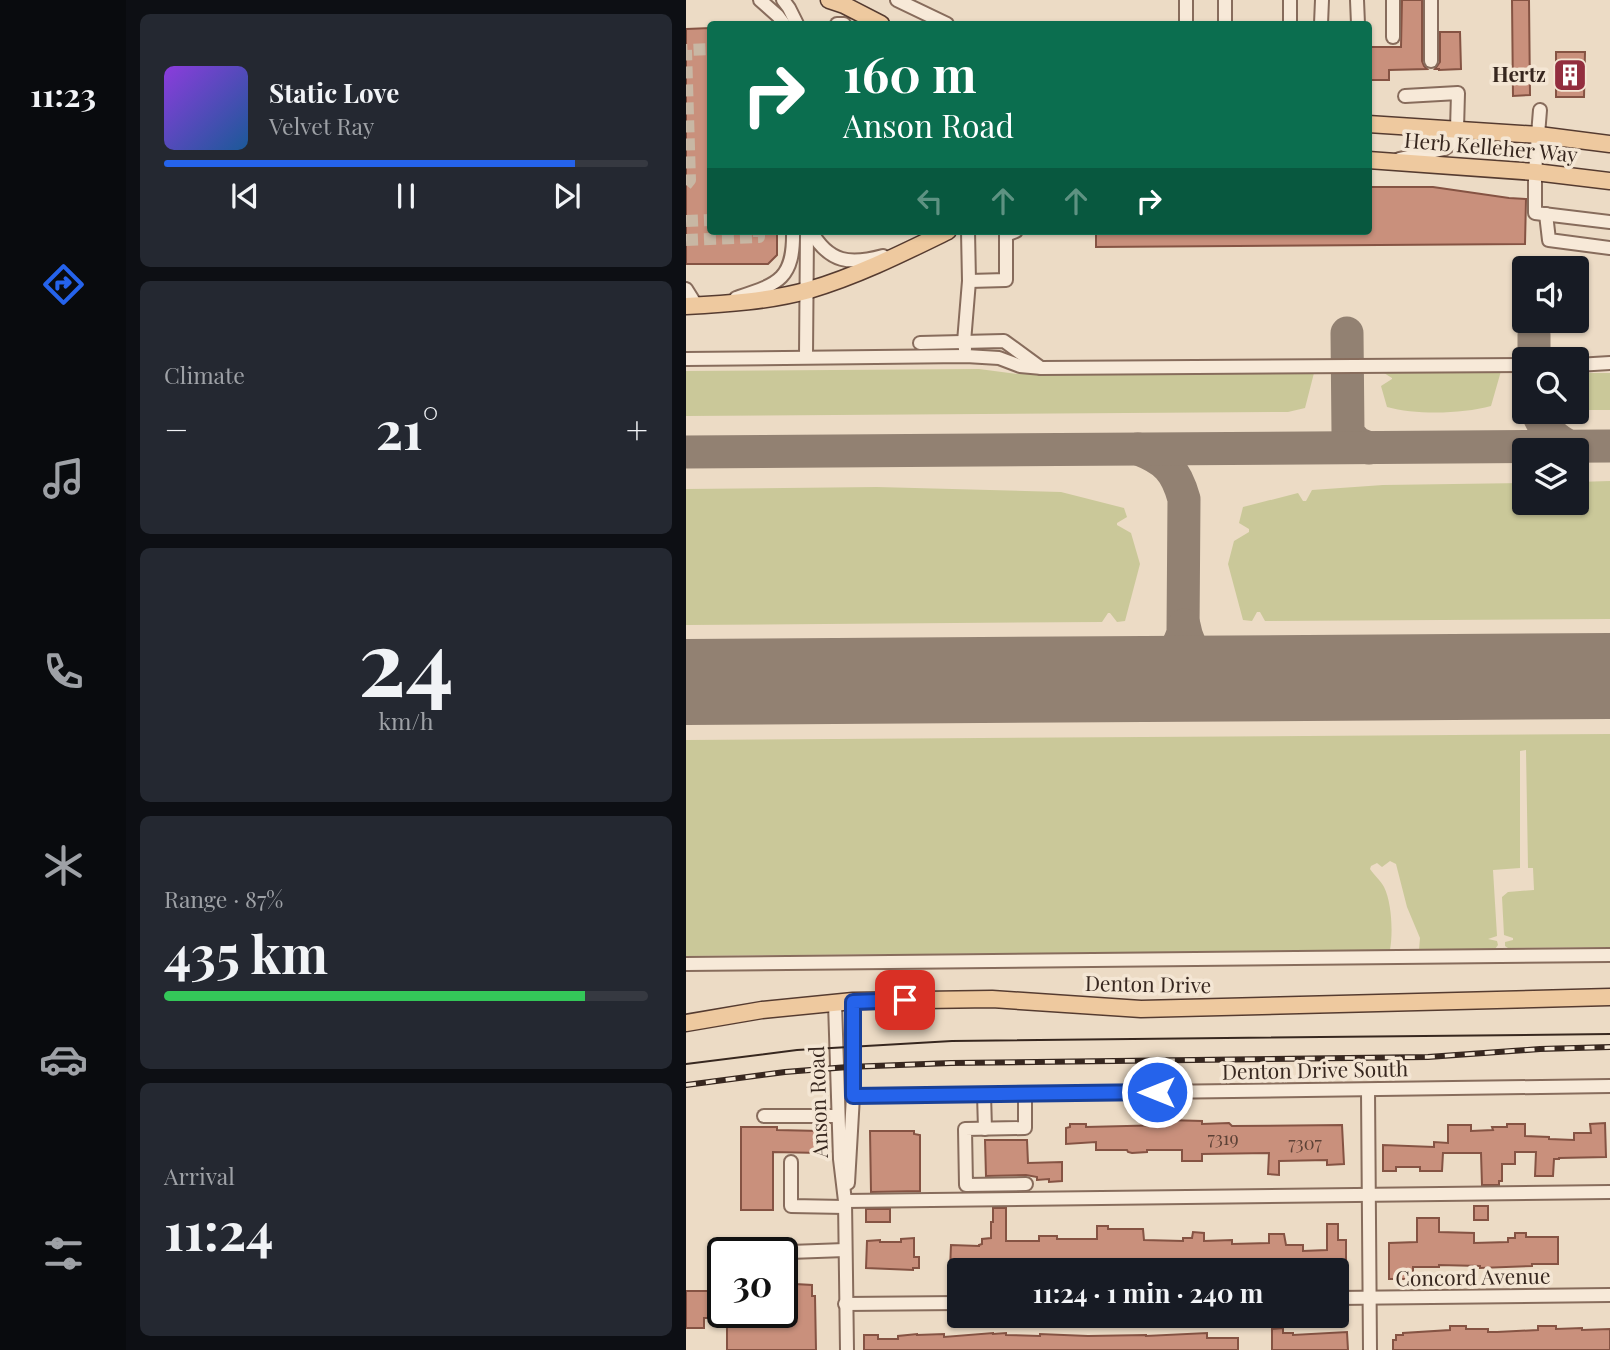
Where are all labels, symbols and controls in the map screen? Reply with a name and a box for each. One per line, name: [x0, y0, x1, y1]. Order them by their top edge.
text: 160 m: [843, 40, 977, 105]
icon: right: [728, 49, 819, 140]
building icon: Hertz: [1551, 56, 1589, 94]
place label: Hertz: [1492, 59, 1546, 87]
text: 11:23: [30, 72, 96, 115]
text: Static Love: [269, 75, 399, 110]
text: Anson Road: [843, 103, 1014, 146]
text: Velvet Ray: [269, 110, 374, 141]
street label: Herb Kelleher Way: [1403, 124, 1580, 168]
icon: previous: [226, 177, 264, 215]
icon: pause: [387, 177, 425, 215]
icon: next: [548, 177, 586, 215]
icon: left: [911, 182, 949, 220]
icon: ahead: [984, 182, 1022, 220]
icon: ahead: [1057, 182, 1095, 220]
icon: right: [1130, 182, 1168, 220]
map controls: [1512, 256, 1589, 515]
button: sound: [1512, 256, 1589, 333]
icon: directions: [39, 260, 88, 309]
button: search: [1512, 347, 1589, 424]
text: Climate: [164, 359, 245, 390]
text: 21°: [376, 394, 439, 463]
text: −: [164, 403, 189, 454]
text: +: [626, 403, 648, 454]
button: layers: [1512, 438, 1589, 515]
icon: music: [39, 454, 88, 503]
text: 24: [358, 599, 454, 720]
icon: phone: [39, 647, 88, 696]
text: km/h: [378, 705, 434, 736]
icon: climate: [39, 841, 88, 890]
text: Range · 87%: [164, 883, 283, 914]
text: 435 km: [164, 918, 328, 987]
street label: Denton Drive: [1085, 968, 1211, 998]
pin: [875, 970, 935, 1030]
icon: arrive: [886, 981, 924, 1019]
icon: car: [39, 1035, 88, 1084]
street label: Anson Road: [801, 1046, 833, 1160]
street label: Denton Drive South: [1221, 1053, 1409, 1085]
position arrow: [1120, 1055, 1194, 1129]
house number: 7319: [1207, 1126, 1239, 1150]
house number: 7307: [1288, 1131, 1322, 1155]
text: Arrival: [164, 1160, 235, 1191]
text: 11:24: [164, 1195, 274, 1264]
icon: filters: [39, 1229, 88, 1278]
speed limit sign: 30: [707, 1237, 798, 1328]
street label: Concord Avenue: [1395, 1261, 1551, 1291]
text: 11:24 · 1 min · 240 m: [1033, 1275, 1263, 1310]

